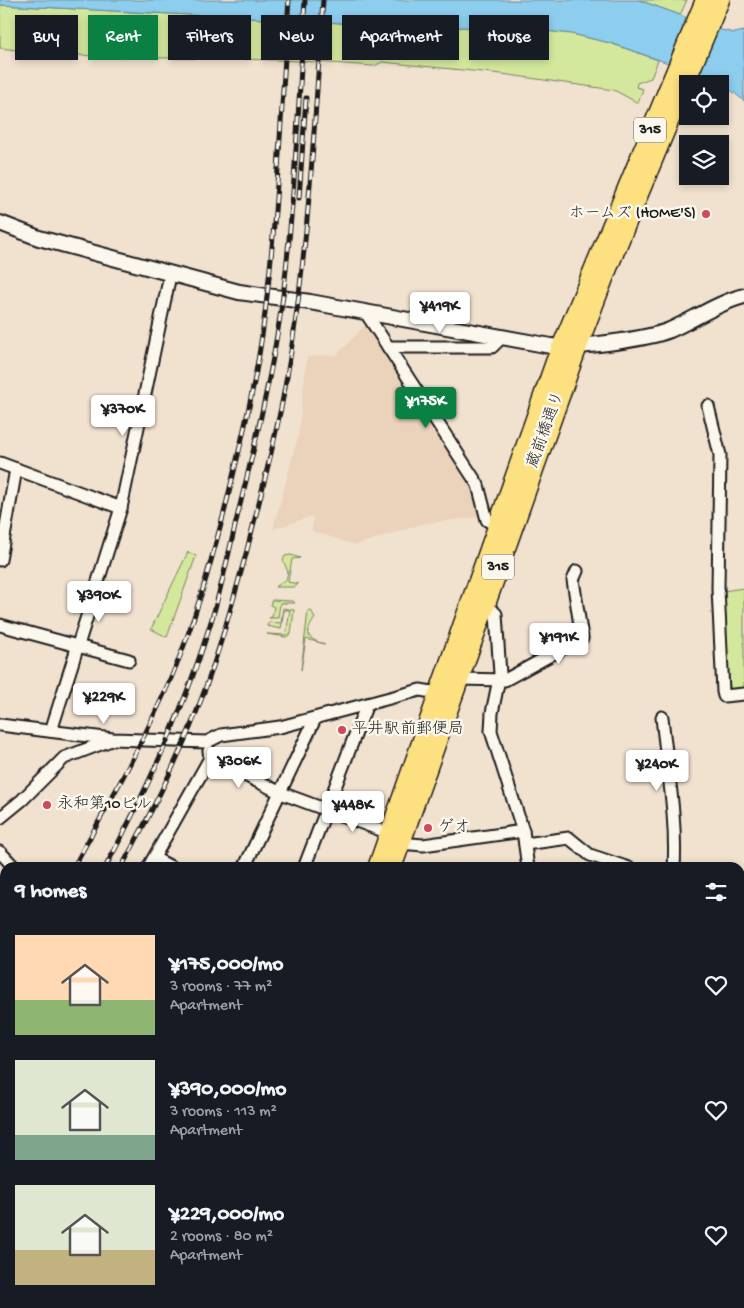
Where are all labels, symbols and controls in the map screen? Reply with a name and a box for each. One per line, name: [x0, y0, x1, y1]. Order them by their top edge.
chip: Buy: [15, 15, 78, 60]
chip: Rent: [88, 15, 158, 60]
chip: Filters: [168, 15, 251, 60]
chip: New: [261, 15, 332, 60]
chip: Apartment: [342, 15, 459, 60]
chip: House: [469, 15, 549, 60]
map controls: [679, 75, 729, 185]
button: locate: [679, 75, 729, 125]
road number: 315: [634, 118, 666, 142]
button: layers: [679, 135, 729, 185]
place label: ホームズ (HOME'S): [568, 205, 696, 224]
marker: ホームズ (HOME'S): [700, 208, 712, 220]
pin: ¥419K: [405, 292, 475, 334]
text: ¥419K: [421, 298, 459, 317]
pin: ¥175K: [391, 386, 461, 429]
street label: 蔵前橋通り: [523, 389, 570, 471]
text: ¥175K: [406, 393, 446, 412]
pin: ¥370K: [88, 394, 158, 437]
text: ¥370K: [102, 401, 144, 420]
road number: 315: [482, 554, 514, 580]
pin: ¥390K: [64, 580, 134, 623]
text: ¥390K: [78, 587, 120, 606]
pin: ¥191K: [524, 622, 594, 665]
text: ¥191K: [540, 629, 578, 648]
pin: ¥229K: [69, 682, 139, 725]
text: ¥229K: [84, 689, 124, 708]
place label: 平井駅前郵便局: [352, 720, 464, 740]
marker: 平井駅前郵便局: [336, 724, 348, 736]
pin: ¥306K: [204, 746, 274, 789]
pin: ¥240K: [622, 750, 692, 792]
text: ¥306K: [218, 753, 260, 772]
text: ¥240K: [637, 756, 677, 775]
pin: ¥448K: [318, 790, 388, 833]
place label: 永和第10ビル: [57, 794, 152, 815]
text: ¥448K: [333, 797, 373, 816]
marker: 永和第10ビル: [41, 799, 53, 811]
place label: ゲオ: [438, 818, 470, 838]
marker: ゲオ: [422, 822, 434, 834]
icon: filters: [702, 878, 730, 906]
text: 9 homes: [15, 880, 86, 905]
text: ¥175,000/mo: [170, 953, 283, 978]
icon: home: [55, 955, 115, 1015]
icon: heart: [702, 971, 730, 999]
text: 3 rooms · 77 m²: [170, 978, 272, 997]
text: Apartment: [170, 997, 242, 1016]
text: ¥390,000/mo: [170, 1078, 286, 1103]
icon: home: [55, 1080, 115, 1140]
icon: heart: [702, 1096, 730, 1124]
text: 3 rooms · 113 m²: [170, 1103, 277, 1122]
text: Apartment: [170, 1122, 242, 1141]
text: ¥229,000/mo: [170, 1203, 284, 1228]
icon: home: [55, 1205, 115, 1265]
icon: heart: [702, 1221, 730, 1249]
text: 2 rooms · 80 m²: [170, 1228, 273, 1247]
text: Apartment: [170, 1247, 242, 1266]

